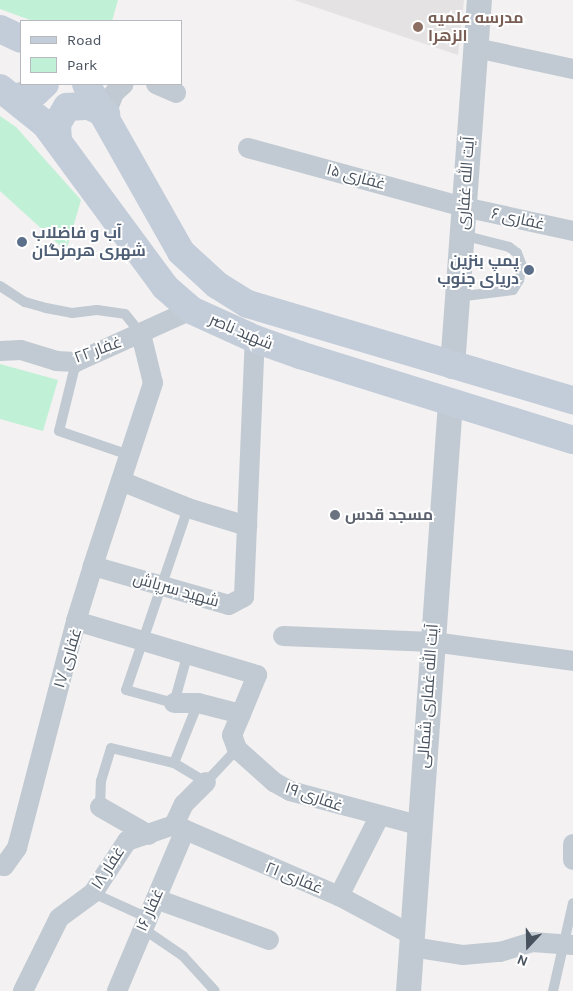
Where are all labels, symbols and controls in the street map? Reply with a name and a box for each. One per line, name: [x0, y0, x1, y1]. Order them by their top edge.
place label: مدرسه علمیه الزهرا: [428, 8, 524, 46]
legend: [20, 20, 182, 85]
marker: مدرسه علمیه الزهرا: [412, 21, 424, 33]
text: Road: [67, 31, 102, 49]
text: Park: [67, 56, 97, 74]
street label: آیت الله غفاری: [453, 136, 479, 230]
street label: غفاری ۱۵: [324, 160, 388, 194]
street label: غفاری ۶: [489, 204, 547, 234]
place label: آب و فاضلاب شهری هرمزگان: [32, 223, 146, 261]
marker: آب و فاضلاب شهری هرمزگان: [16, 236, 28, 248]
place label: پمپ بنزین دریای جنوب: [437, 251, 519, 289]
marker: پمپ بنزین دریای جنوب: [523, 264, 535, 276]
street label: شهید ناصر: [206, 310, 276, 354]
street label: غفار ۲۲: [72, 333, 124, 367]
place label: مسجد قدس: [345, 505, 433, 525]
marker: مسجد قدس: [329, 509, 341, 521]
street label: شهید سرپاش: [131, 569, 221, 611]
street label: آیت الله غفاری شمالی: [413, 623, 443, 769]
street label: غفاری ۱۷: [50, 626, 86, 690]
street label: غفاری ۱۹: [283, 778, 345, 816]
street label: غفار ۱۸: [87, 843, 129, 893]
street label: غفاری ۲۱: [263, 858, 325, 898]
street label: غفار ۱۶: [132, 886, 168, 934]
north arrow: [503, 921, 553, 971]
text: N: [515, 951, 530, 970]

